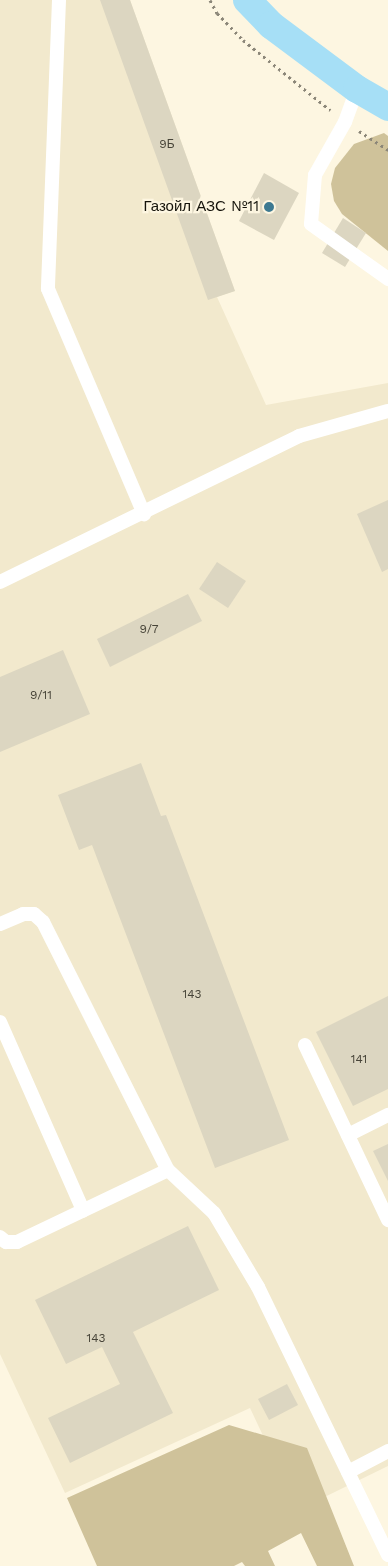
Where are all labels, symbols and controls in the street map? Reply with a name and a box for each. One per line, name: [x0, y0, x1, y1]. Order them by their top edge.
house number: 9Б: [159, 138, 175, 152]
place label: Газойл АЗС №11: [143, 198, 259, 216]
marker: Газойл АЗС №11: [263, 201, 275, 213]
house number: 9/7: [139, 623, 159, 637]
house number: 9/11: [30, 689, 52, 703]
house number: 143: [182, 988, 202, 1002]
house number: 141: [351, 1053, 367, 1067]
house number: 143: [86, 1332, 106, 1346]

